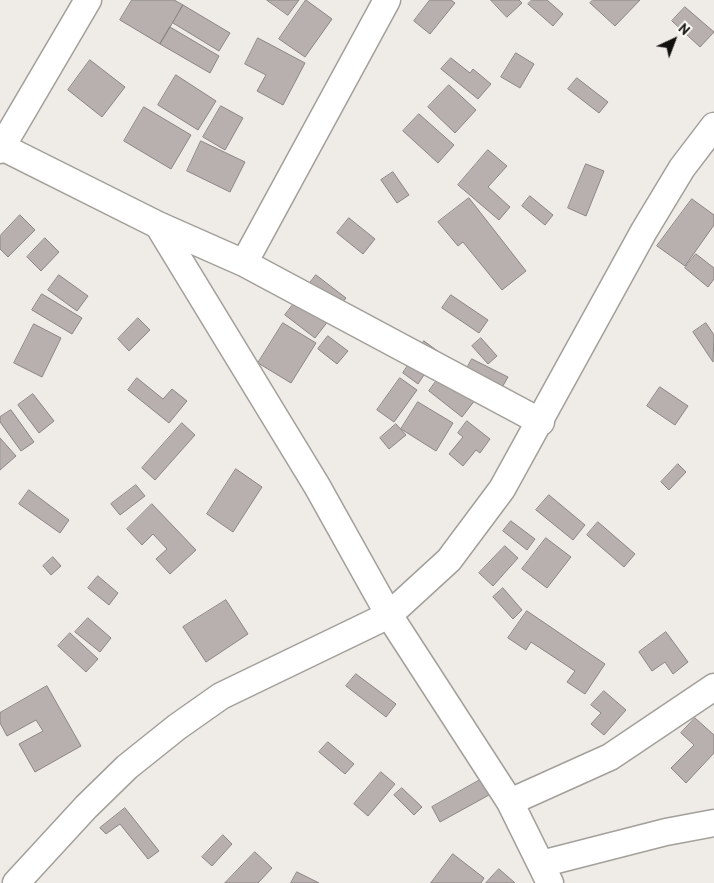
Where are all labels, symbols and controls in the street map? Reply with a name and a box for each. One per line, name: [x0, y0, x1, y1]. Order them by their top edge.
north arrow: [649, 15, 699, 65]
text: N: [675, 19, 694, 39]

